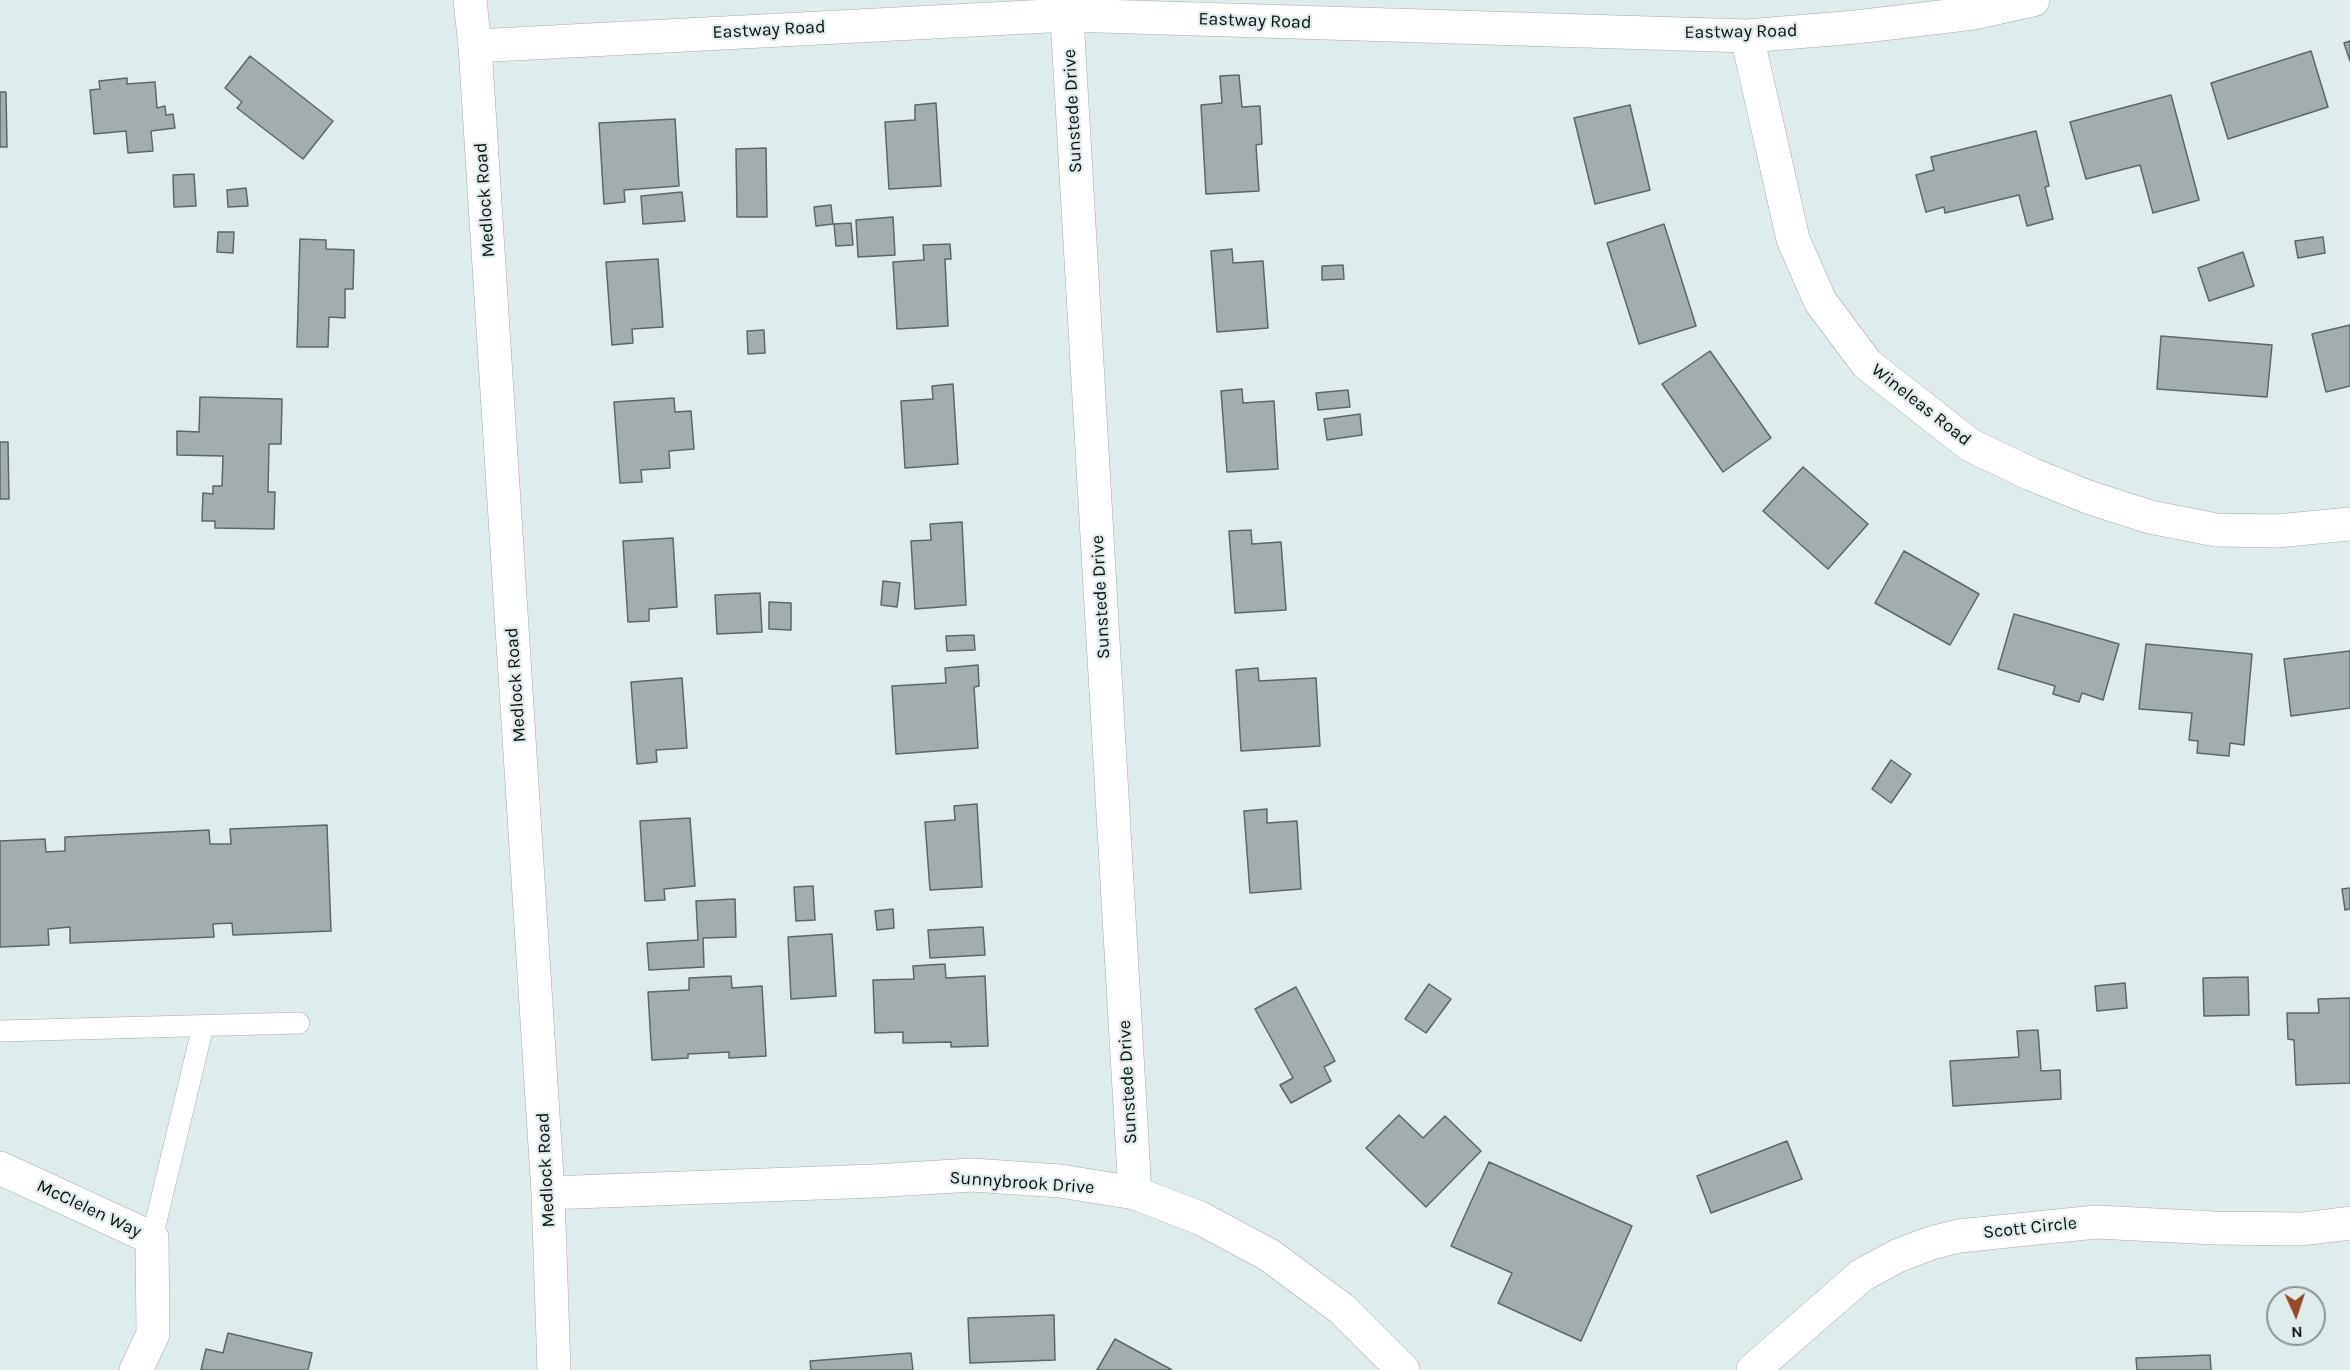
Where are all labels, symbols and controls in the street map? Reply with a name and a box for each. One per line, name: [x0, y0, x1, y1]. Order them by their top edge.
street label: Eastway Road: [1198, 8, 1312, 34]
street label: Eastway Road: [712, 16, 826, 44]
street label: Eastway Road: [1684, 20, 1798, 44]
street label: Sunstede Drive: [1059, 48, 1087, 174]
street label: Medlock Road: [470, 142, 500, 258]
street label: Wineleas Road: [1867, 359, 1975, 451]
street label: Sunstede Drive: [1087, 534, 1115, 660]
street label: Medlock Road: [501, 627, 531, 743]
street label: Sunstede Drive: [1114, 1019, 1142, 1145]
street label: Medlock Road: [532, 1112, 560, 1228]
street label: Sunnybrook Drive: [949, 1167, 1095, 1199]
street label: McClelen Way: [33, 1175, 145, 1243]
street label: Scott Circle: [1982, 1212, 2078, 1244]
north arrow: [2266, 1286, 2326, 1346]
text: N: [2291, 1323, 2303, 1342]

